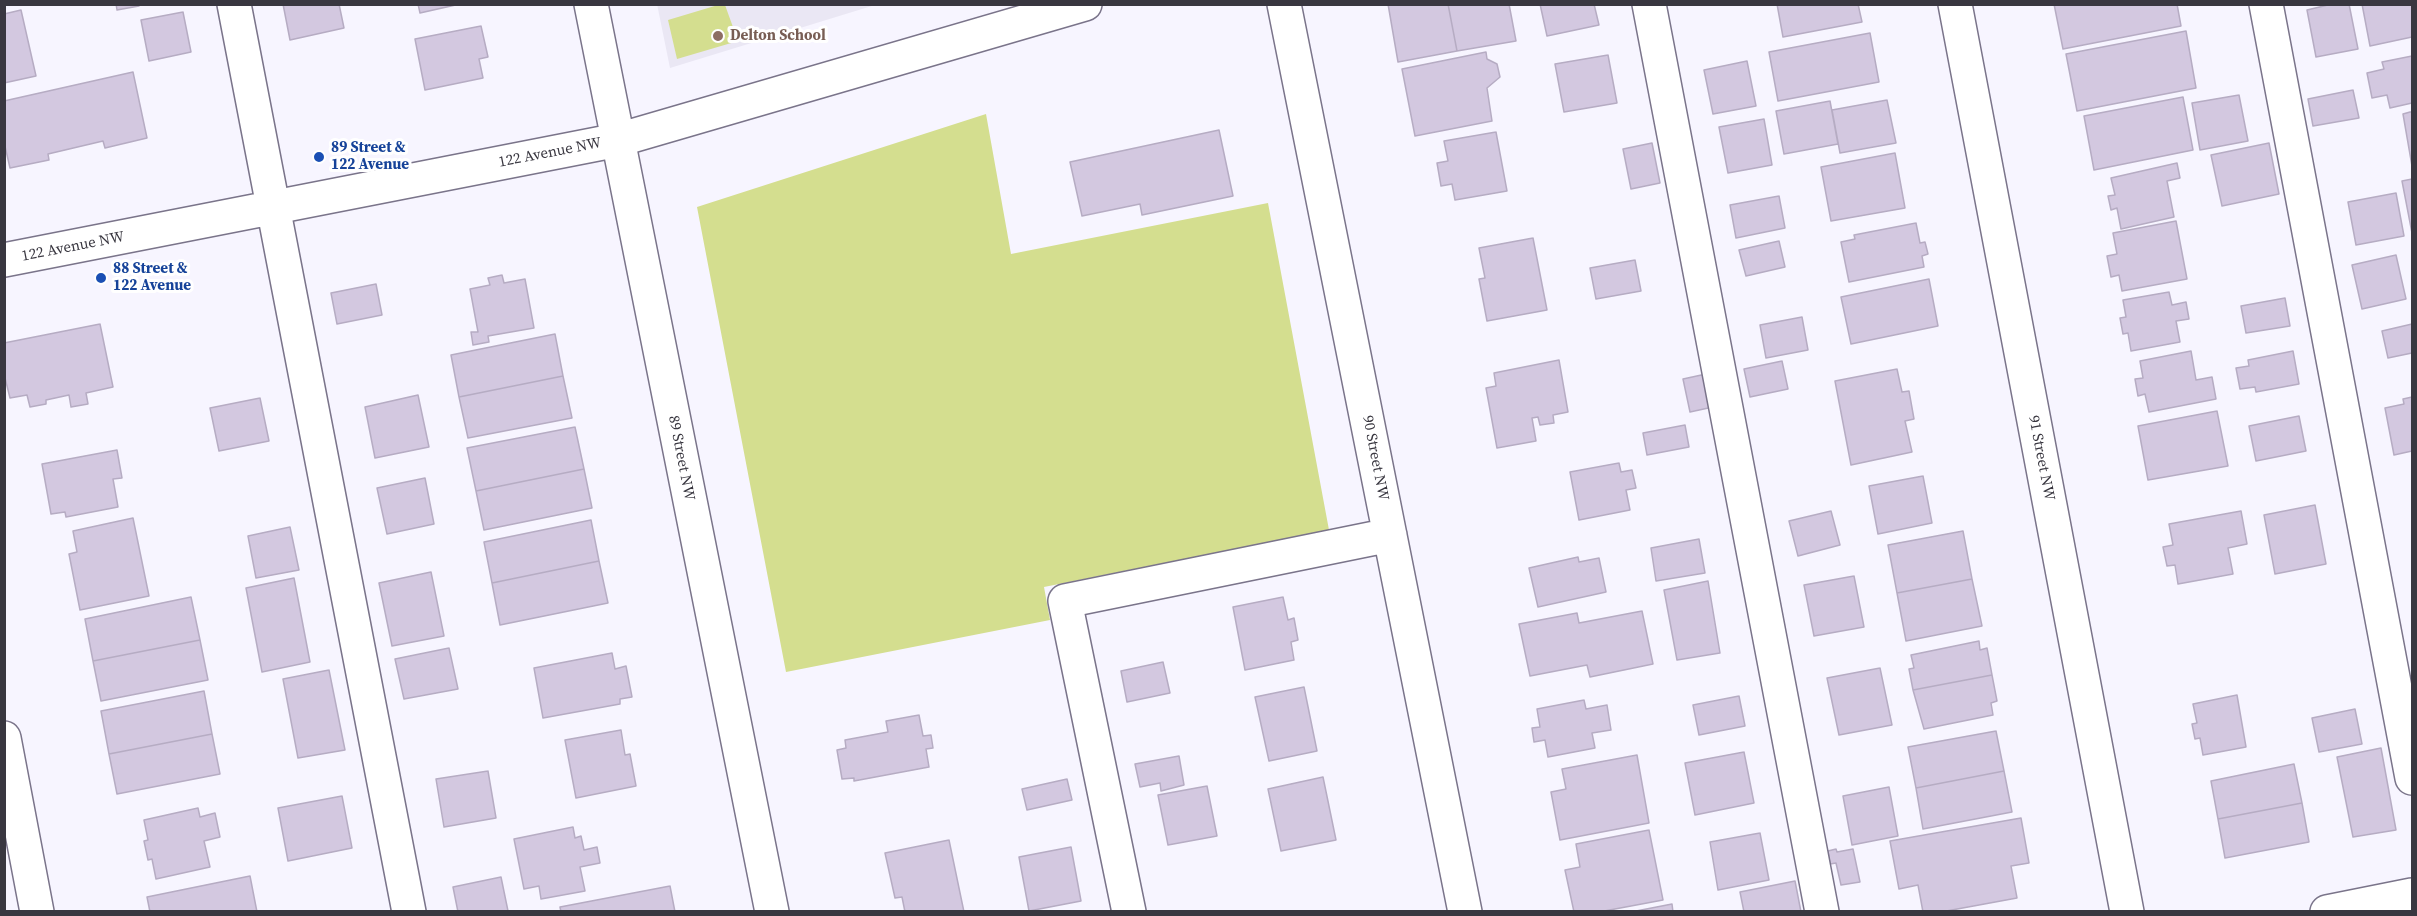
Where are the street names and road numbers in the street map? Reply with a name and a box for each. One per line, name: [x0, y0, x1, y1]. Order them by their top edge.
street label: 122 Avenue NW: [497, 134, 603, 172]
street label: 122 Avenue NW: [20, 228, 126, 266]
street label: 89 Street NW: [664, 414, 698, 502]
street label: 90 Street NW: [1358, 414, 1392, 502]
street label: 91 Street NW: [2024, 414, 2058, 502]

